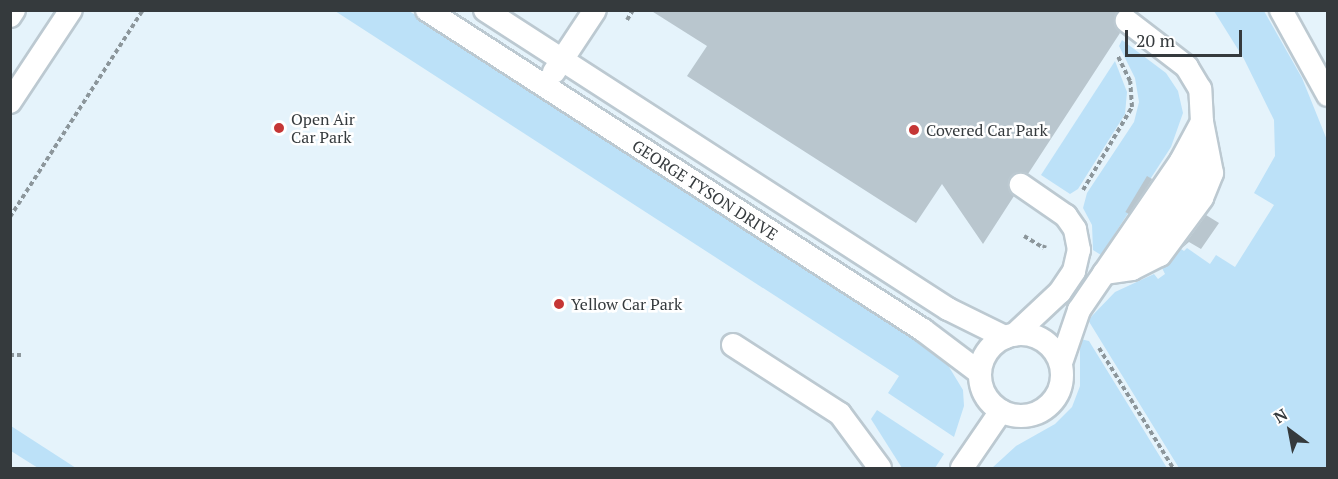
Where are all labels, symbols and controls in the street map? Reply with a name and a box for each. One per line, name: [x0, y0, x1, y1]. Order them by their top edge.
scale bar: [1128, 18, 1245, 56]
text: 20 m: [1136, 28, 1175, 52]
place label: Open Air Car Park: [291, 109, 355, 147]
place label: Covered Car Park: [926, 120, 1048, 140]
marker: Open Air Car Park: [272, 121, 286, 135]
marker: Covered Car Park: [907, 123, 921, 137]
street label: GEORGE TYSON DRIVE: [629, 136, 781, 244]
place label: Yellow Car Park: [571, 294, 682, 314]
marker: Yellow Car Park: [552, 297, 566, 311]
north arrow: [1260, 401, 1320, 461]
text: N: [1269, 403, 1291, 428]

